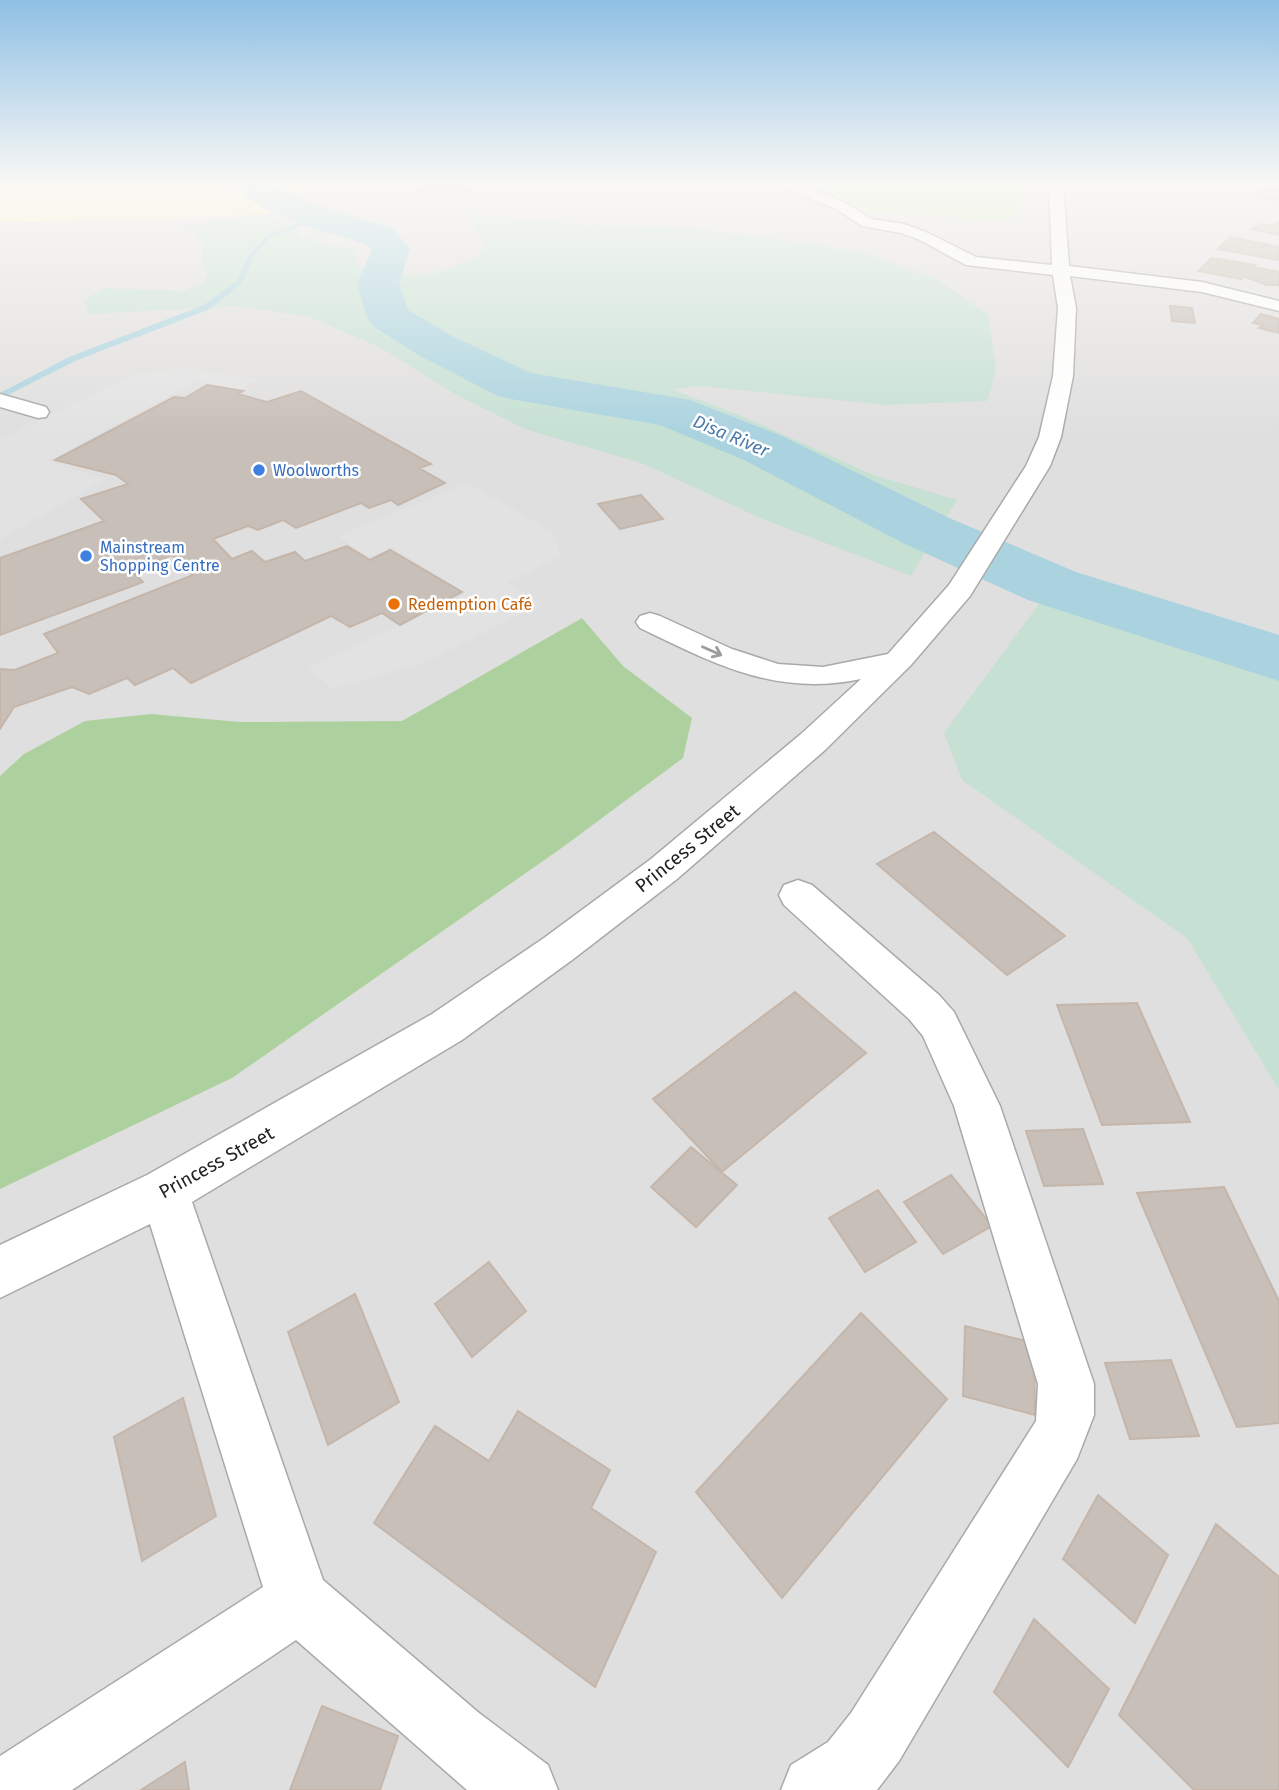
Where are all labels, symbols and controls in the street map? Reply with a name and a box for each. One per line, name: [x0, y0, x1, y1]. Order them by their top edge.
water label: Disa River: [690, 410, 773, 462]
place label: Woolworths: [273, 461, 359, 480]
marker: Woolworths: [251, 462, 267, 478]
place label: Mainstream Shopping Centre: [100, 538, 220, 575]
marker: Mainstream Shopping Centre: [78, 548, 94, 564]
place label: Redemption Café: [408, 595, 532, 614]
marker: Redemption Café: [386, 596, 402, 612]
one-way arrow: [701, 645, 723, 658]
street label: Princess Street: [630, 799, 744, 898]
street label: Princess Street: [155, 1121, 278, 1203]

